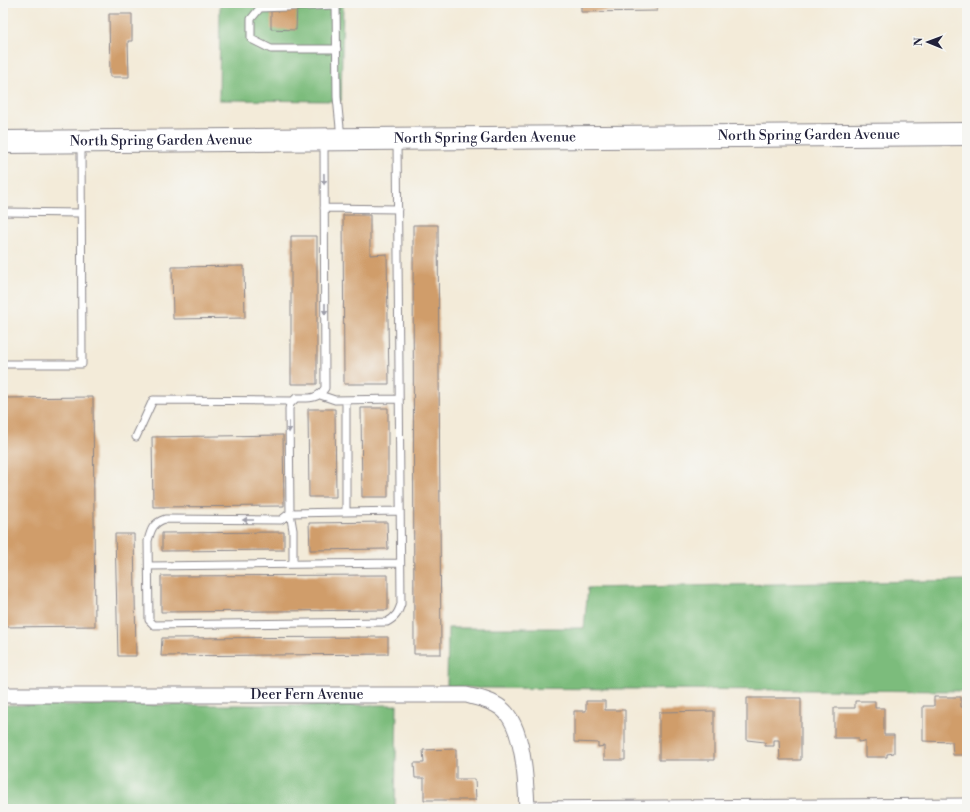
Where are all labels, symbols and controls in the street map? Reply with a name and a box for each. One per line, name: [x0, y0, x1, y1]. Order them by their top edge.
north arrow: [908, 22, 948, 62]
text: N: [912, 37, 926, 46]
street label: North Spring Garden Avenue: [718, 126, 900, 145]
street label: North Spring Garden Avenue: [394, 128, 576, 148]
street label: North Spring Garden Avenue: [70, 131, 252, 150]
one-way arrow: [321, 173, 327, 186]
one-way arrow: [322, 303, 328, 316]
one-way arrow: [286, 421, 292, 434]
one-way arrow: [242, 516, 254, 523]
street label: Deer Fern Avenue: [250, 686, 364, 704]

